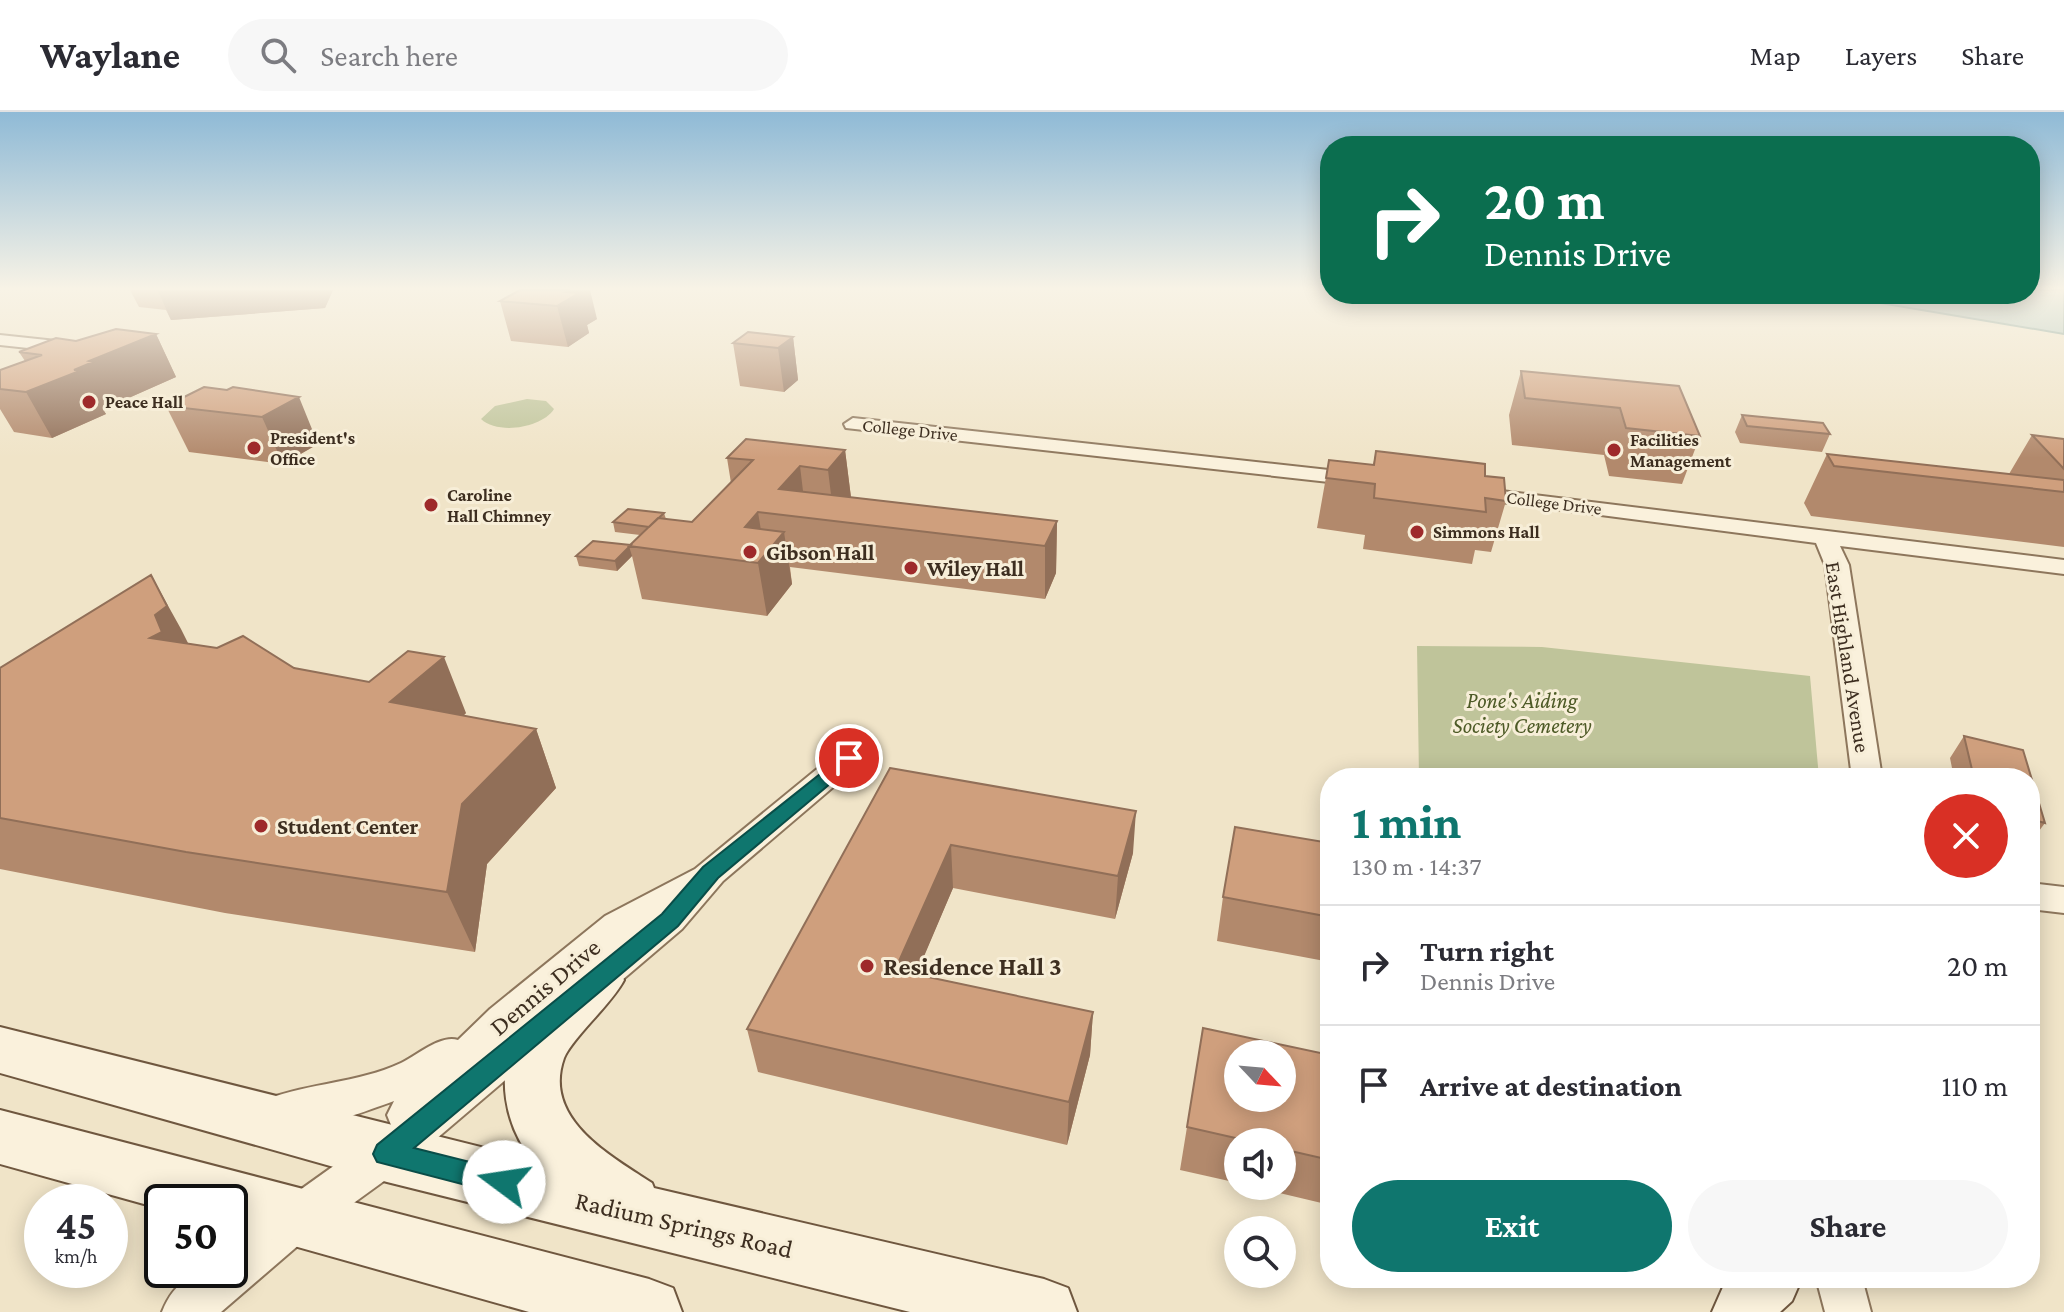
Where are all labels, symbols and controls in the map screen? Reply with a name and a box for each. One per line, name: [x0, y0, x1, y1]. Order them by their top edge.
search box: [228, 19, 788, 91]
icon: search: [256, 33, 300, 77]
text: Waylane: [40, 34, 180, 76]
text: Search here: [320, 39, 458, 72]
text: Map: [1750, 40, 1801, 71]
text: Layers: [1845, 40, 1917, 71]
text: Share: [1961, 40, 2024, 71]
icon: right: [1352, 168, 1456, 272]
text: 20 m: [1484, 169, 1605, 231]
text: Dennis Drive: [1484, 234, 1671, 274]
place label: Peace Hall: [105, 392, 183, 412]
marker: Peace Hall: [80, 393, 98, 411]
street label: College Drive: [861, 415, 959, 445]
place label: President's Office: [270, 428, 355, 469]
place label: Facilities Management: [1630, 430, 1732, 471]
marker: President's Office: [245, 439, 263, 457]
marker: Facilities Management: [1605, 441, 1623, 459]
place label: Caroline Hall Chimney: [447, 485, 551, 526]
street label: College Drive: [1505, 487, 1603, 519]
marker: Caroline Hall Chimney: [422, 496, 440, 514]
place label: Simmons Hall: [1433, 522, 1540, 542]
marker: Simmons Hall: [1408, 523, 1426, 541]
place label: Gibson Hall: [766, 540, 875, 565]
marker: Gibson Hall: [741, 543, 759, 561]
place label: Wiley Hall: [926, 556, 1025, 581]
marker: Wiley Hall: [902, 559, 920, 577]
street label: East Highland Avenue: [1821, 560, 1875, 754]
park label: Pone's Aiding Society Cemetery: [1452, 688, 1592, 738]
pin: [815, 724, 883, 792]
icon: arrive: [827, 736, 871, 780]
button: close: [1924, 794, 2008, 878]
text: 1 min: [1352, 795, 1461, 848]
place label: Student Center: [277, 814, 418, 839]
marker: Student Center: [252, 817, 270, 835]
text: 130 m · 14:37: [1352, 852, 1481, 881]
street label: Dennis Drive: [484, 932, 606, 1042]
text: Turn right: [1420, 934, 1554, 967]
icon: right: [1352, 943, 1396, 987]
text: 20 m: [1947, 949, 2008, 982]
place label: Residence Hall 3: [883, 952, 1062, 981]
marker: Residence Hall 3: [858, 957, 876, 975]
text: Dennis Drive: [1420, 967, 1555, 996]
north arrow: [1224, 1040, 1296, 1112]
map controls: [1224, 1040, 1296, 1288]
icon: arrive: [1352, 1063, 1396, 1107]
text: Arrive at destination: [1420, 1069, 1682, 1102]
text: 110 m: [1941, 1069, 2008, 1102]
button: sound: [1224, 1128, 1296, 1200]
position arrow: [462, 1140, 546, 1224]
button: Exit: [1352, 1180, 1672, 1272]
button: Share: [1688, 1180, 2008, 1272]
speed limit sign: 50: [144, 1184, 248, 1288]
street label: Radium Springs Road: [572, 1186, 796, 1264]
text: 45: [56, 1203, 96, 1248]
button: search: [1224, 1216, 1296, 1288]
text: km/h: [54, 1245, 98, 1267]

